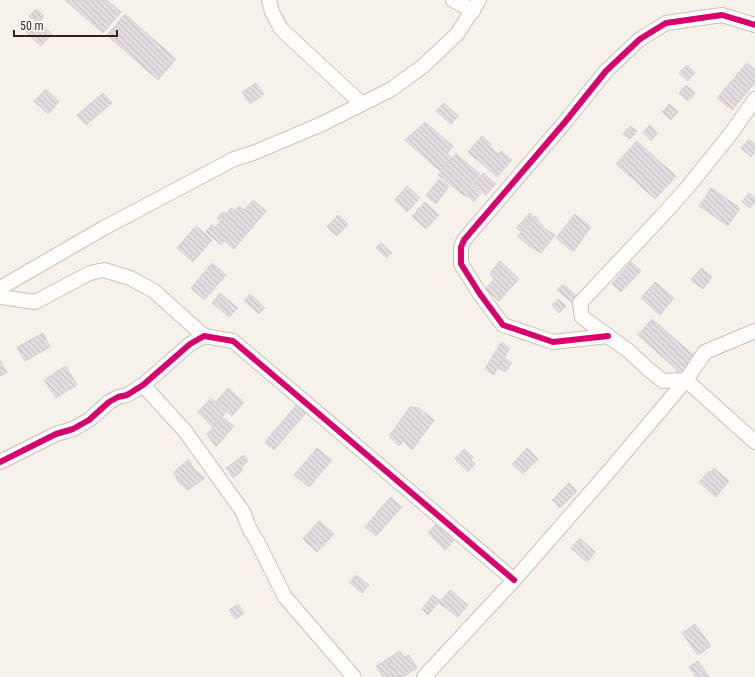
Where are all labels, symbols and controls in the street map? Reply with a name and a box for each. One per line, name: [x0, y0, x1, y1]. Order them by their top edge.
scale bar: [14, 12, 117, 38]
text: 50 m: [20, 19, 44, 33]

